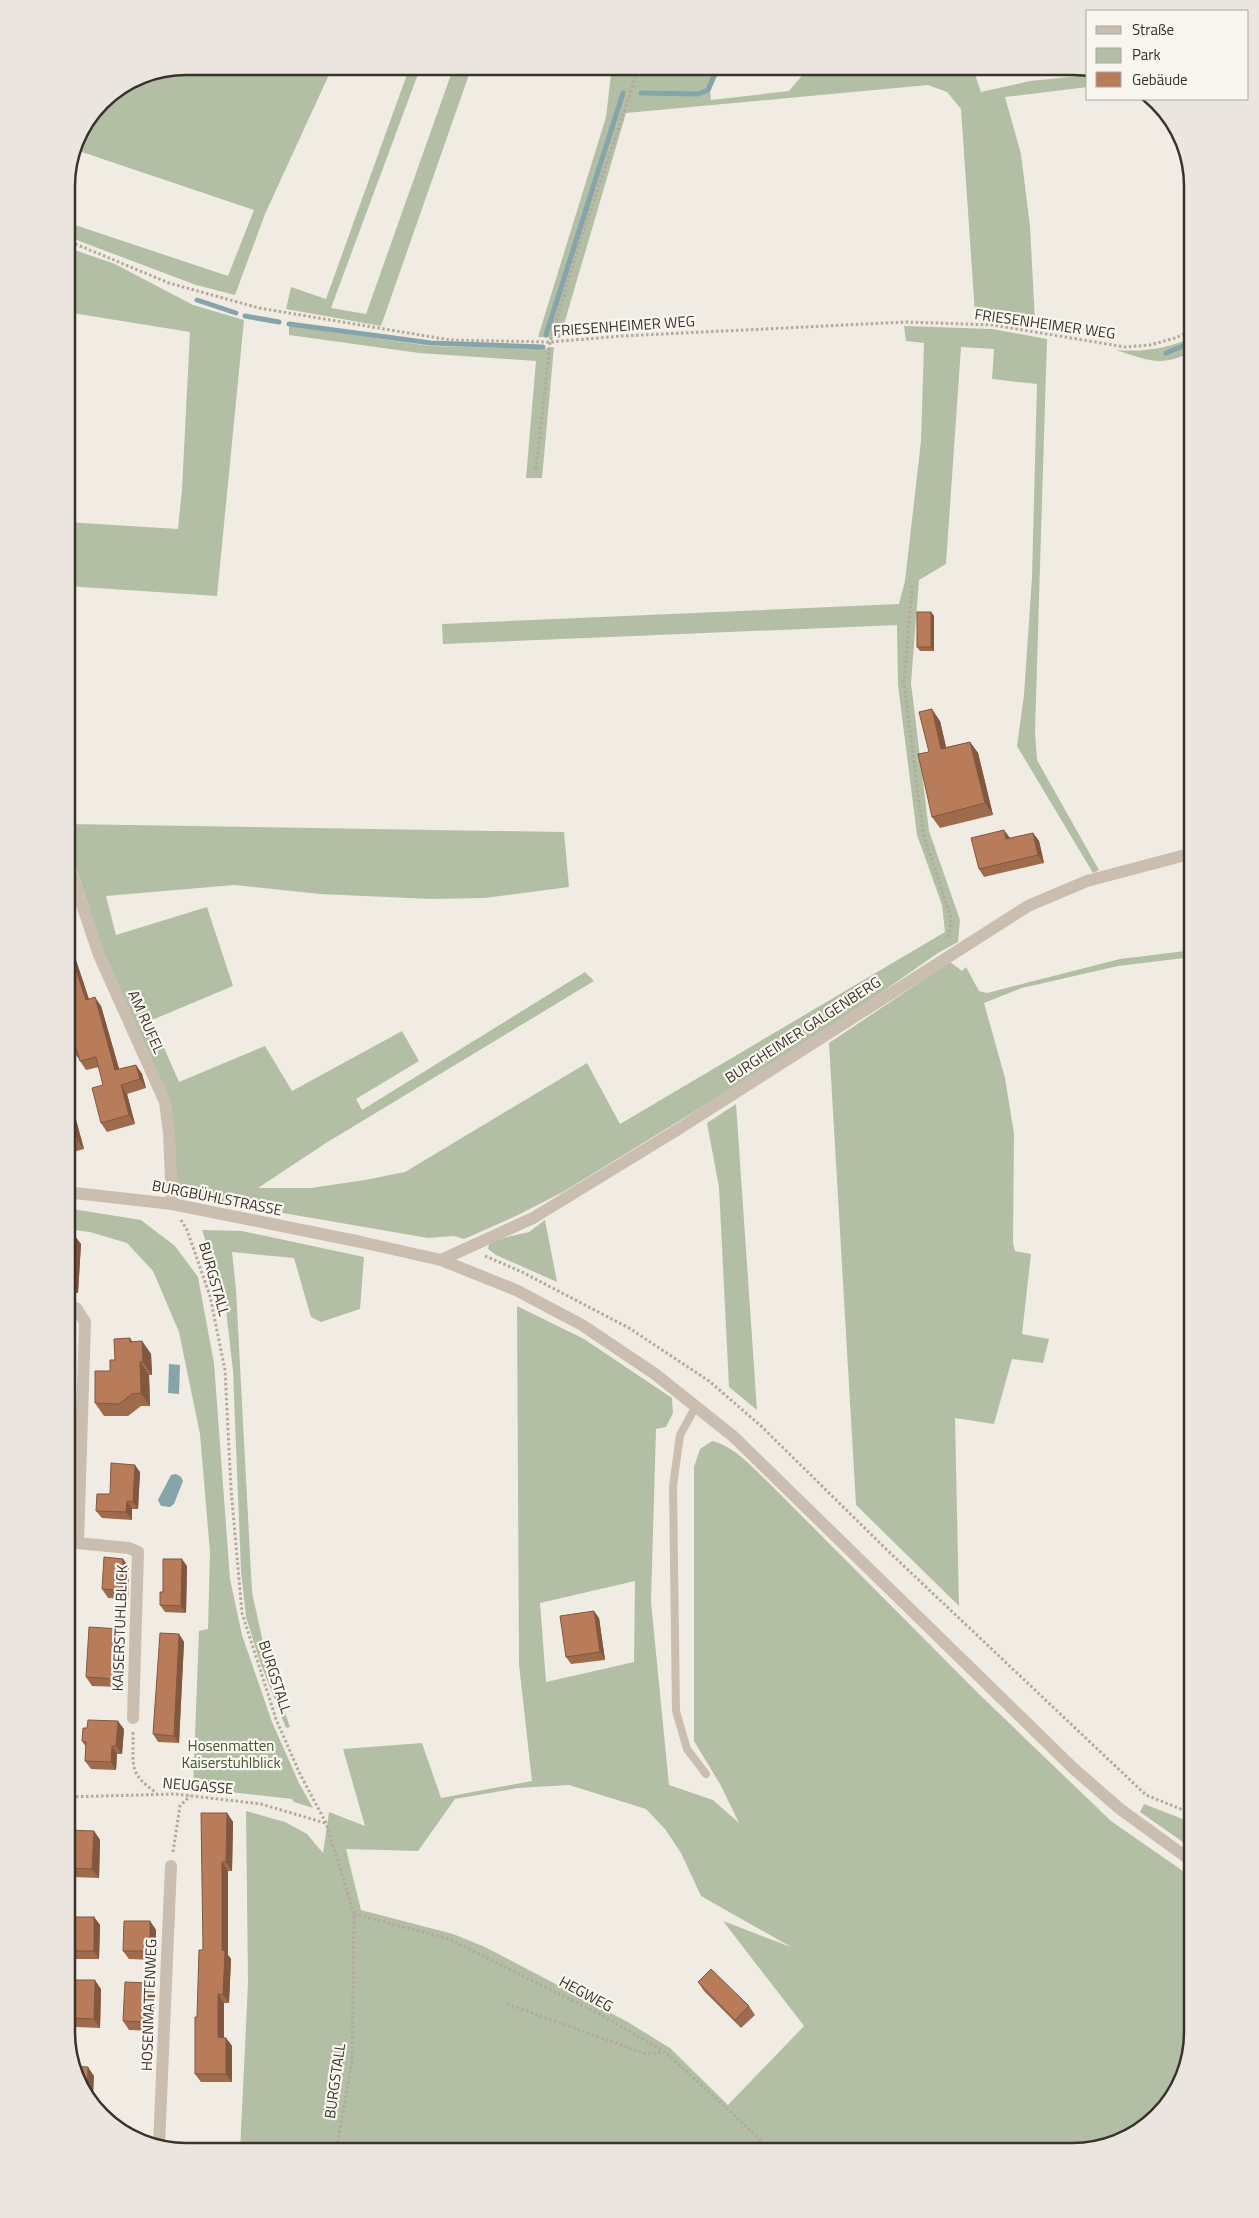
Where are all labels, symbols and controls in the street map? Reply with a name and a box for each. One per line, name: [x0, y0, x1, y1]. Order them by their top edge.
legend: [1086, 10, 1249, 100]
text: Straße: [1132, 18, 1174, 41]
text: Park: [1132, 43, 1161, 66]
text: Gebäude: [1132, 68, 1188, 91]
street label: FRIESENHEIMER WEG: [973, 302, 1117, 345]
street label: FRIESENHEIMER WEG: [552, 309, 696, 342]
street label: BURGHEIMER GALGENBERG: [720, 970, 885, 1089]
street label: AM RUFEL: [122, 986, 171, 1057]
street label: BURGBÜHLSTRASSE: [150, 1174, 284, 1221]
street label: BURGSTALL: [193, 1239, 236, 1319]
street label: KAISERSTUHLBLICK: [106, 1564, 133, 1692]
street label: BURGSTALL: [253, 1637, 298, 1717]
park label: Hosenmatten Kaiserstuhlblick: [181, 1734, 281, 1774]
street label: NEUGASSE: [162, 1771, 234, 1800]
street label: HOSENMATTENWEG: [135, 1938, 162, 2072]
street label: HEGWEG: [555, 1970, 617, 2017]
street label: BURGSTALL: [318, 2042, 351, 2120]

